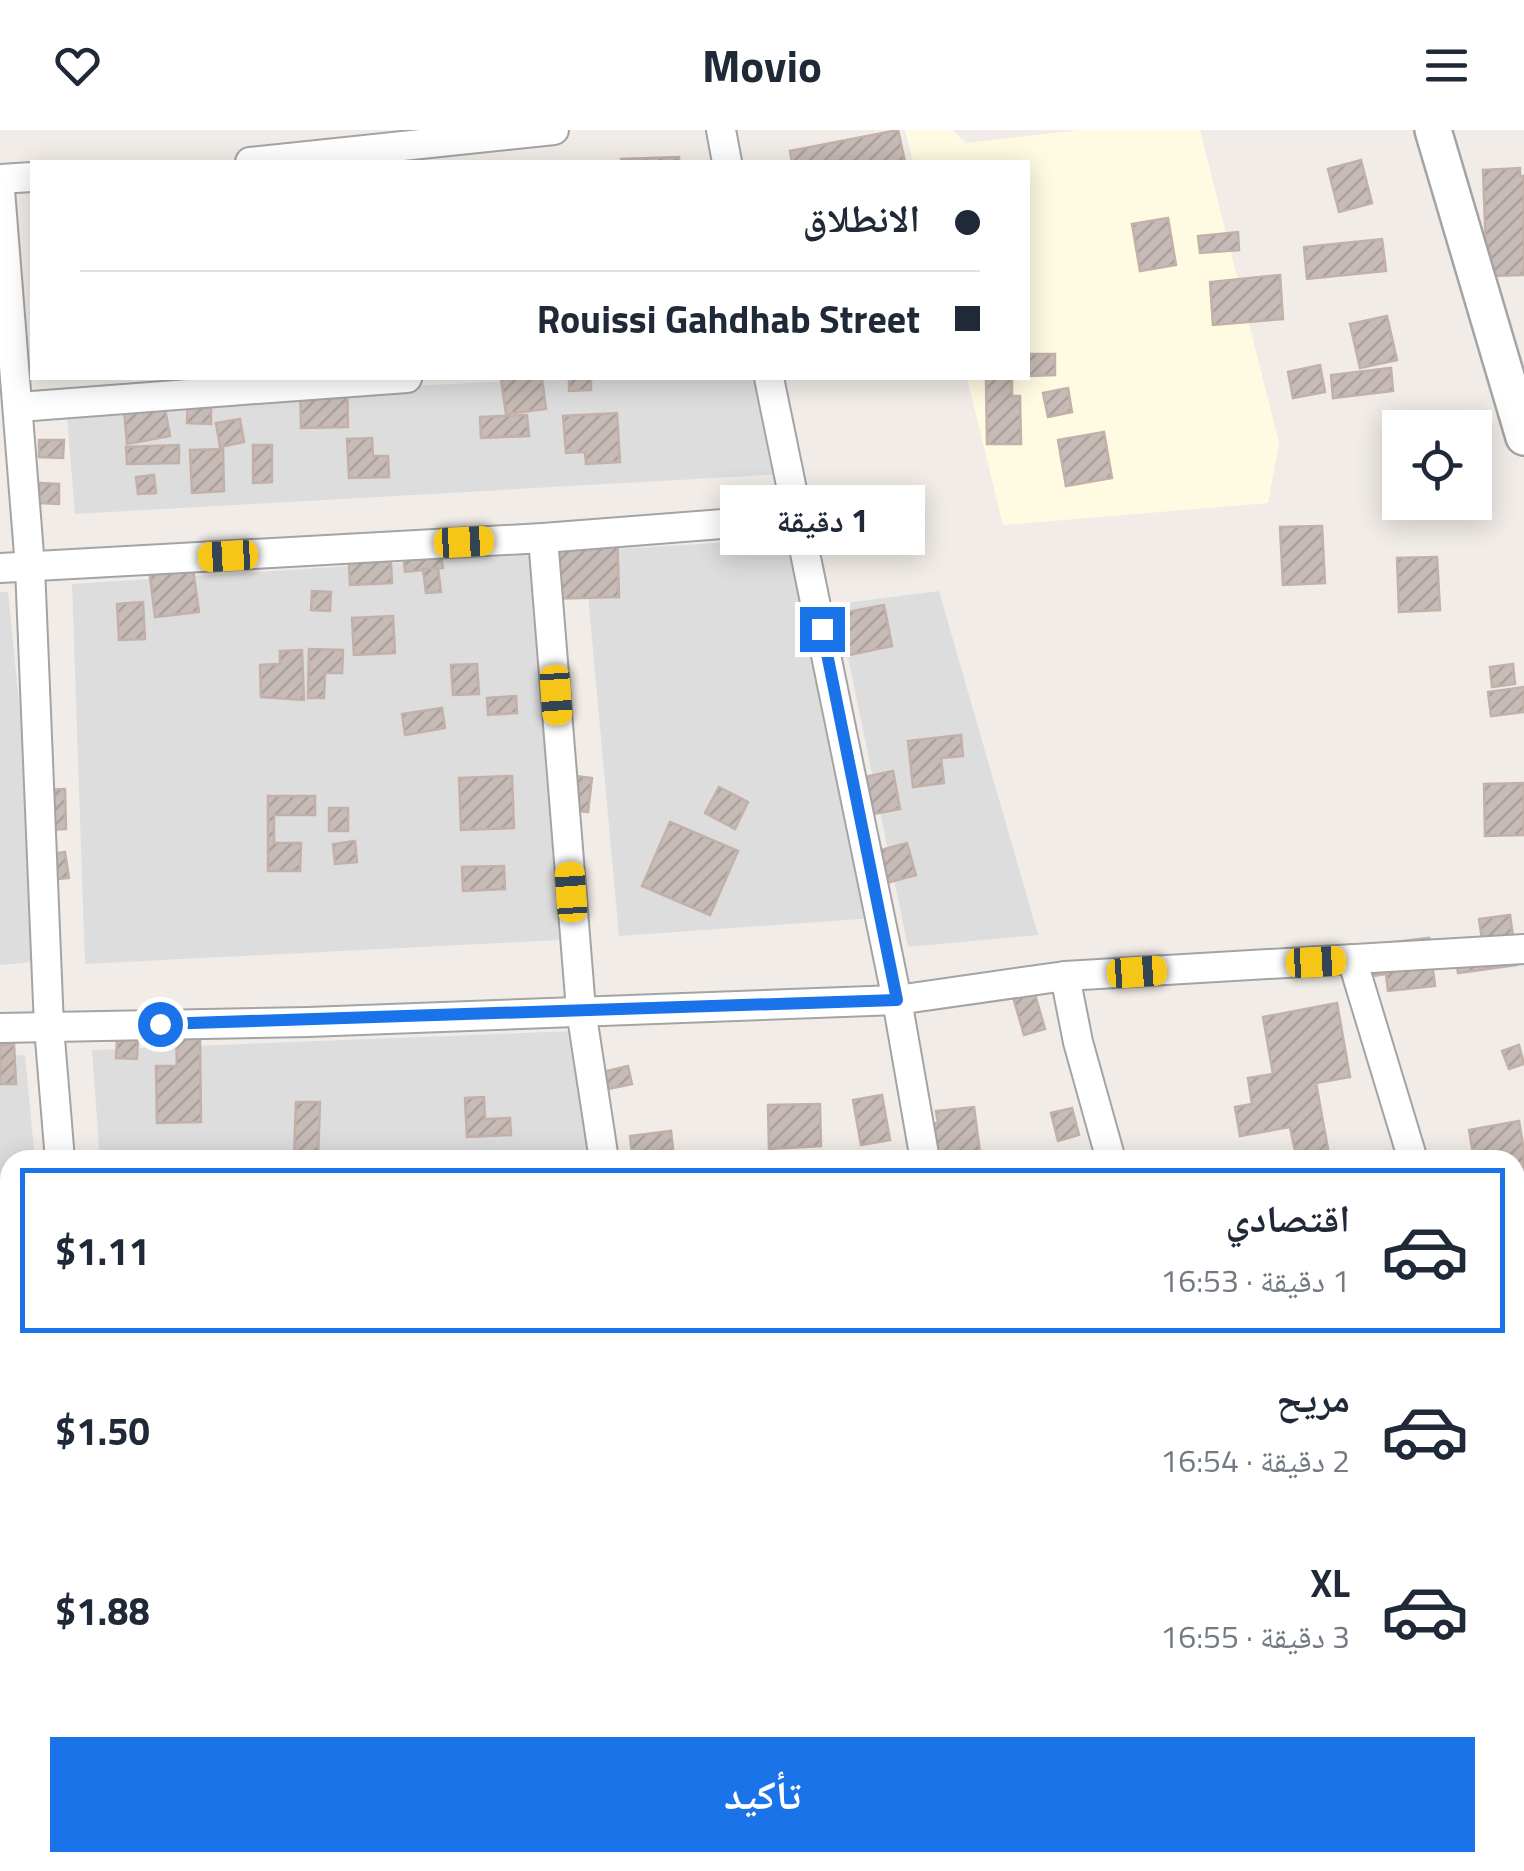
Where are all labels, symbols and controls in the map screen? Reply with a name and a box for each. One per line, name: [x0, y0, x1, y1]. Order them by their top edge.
text: Movio: [702, 31, 822, 99]
icon: heart: [50, 38, 105, 93]
icon: menu: [1419, 38, 1474, 93]
text: الانطلاق: [802, 189, 920, 247]
text: Rouissi Gahdhab Street: [537, 290, 920, 348]
map controls: [1382, 410, 1492, 520]
button: locate: [1382, 410, 1492, 520]
callout: 1 دقيقة: [720, 484, 924, 554]
text: 1 دقيقة: [776, 496, 869, 544]
car: [433, 525, 495, 559]
car: [197, 539, 259, 573]
route end: [800, 607, 845, 652]
car: [539, 664, 573, 726]
car: [554, 861, 588, 923]
car: [1285, 945, 1347, 979]
car: [1106, 955, 1168, 989]
route start: [138, 1002, 183, 1047]
text: اقتصادي: [1226, 1189, 1350, 1247]
icon: car: [1380, 1206, 1470, 1296]
text: $1.11: [55, 1222, 150, 1280]
text: 1 دقيقة · 16:53: [1160, 1256, 1350, 1304]
text: مريح: [1276, 1369, 1350, 1427]
icon: car: [1380, 1386, 1470, 1476]
text: $1.50: [55, 1402, 150, 1460]
text: 2 دقيقة · 16:54: [1160, 1436, 1350, 1484]
text: XL: [1310, 1554, 1350, 1612]
icon: car: [1380, 1566, 1470, 1656]
text: $1.88: [55, 1582, 150, 1640]
text: 3 دقيقة · 16:55: [1160, 1612, 1350, 1660]
button: تأكيد: [50, 1737, 1475, 1852]

